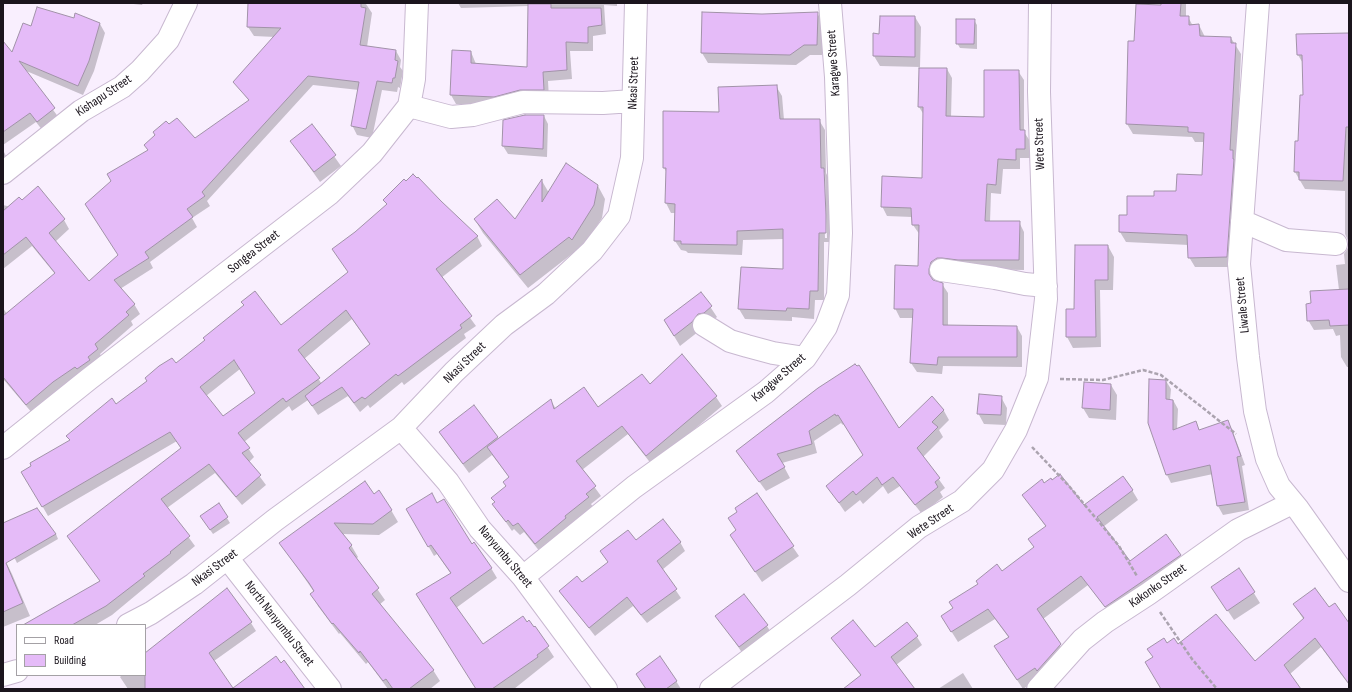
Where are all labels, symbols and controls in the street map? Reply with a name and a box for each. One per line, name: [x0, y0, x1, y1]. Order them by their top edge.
street label: Karagwe Street: [824, 29, 844, 97]
street label: Nkasi Street: [625, 56, 643, 110]
street label: Kishapu Street: [73, 72, 135, 120]
street label: Wete Street: [1031, 118, 1049, 170]
street label: Songea Street: [225, 227, 283, 277]
street label: Liwale Street: [1233, 276, 1253, 334]
street label: Nkasi Street: [440, 339, 490, 387]
street label: Karagwe Street: [749, 350, 809, 406]
street label: Wete Street: [905, 501, 957, 543]
street label: Nanyumbu Street: [475, 523, 535, 591]
street label: Nkasi Street: [189, 546, 241, 590]
street label: Kakonko Street: [1126, 561, 1190, 611]
street label: North Nanyumbu Street: [241, 578, 317, 670]
legend: [16, 624, 146, 676]
text: Road: [54, 633, 74, 648]
text: Building: [54, 653, 86, 668]

